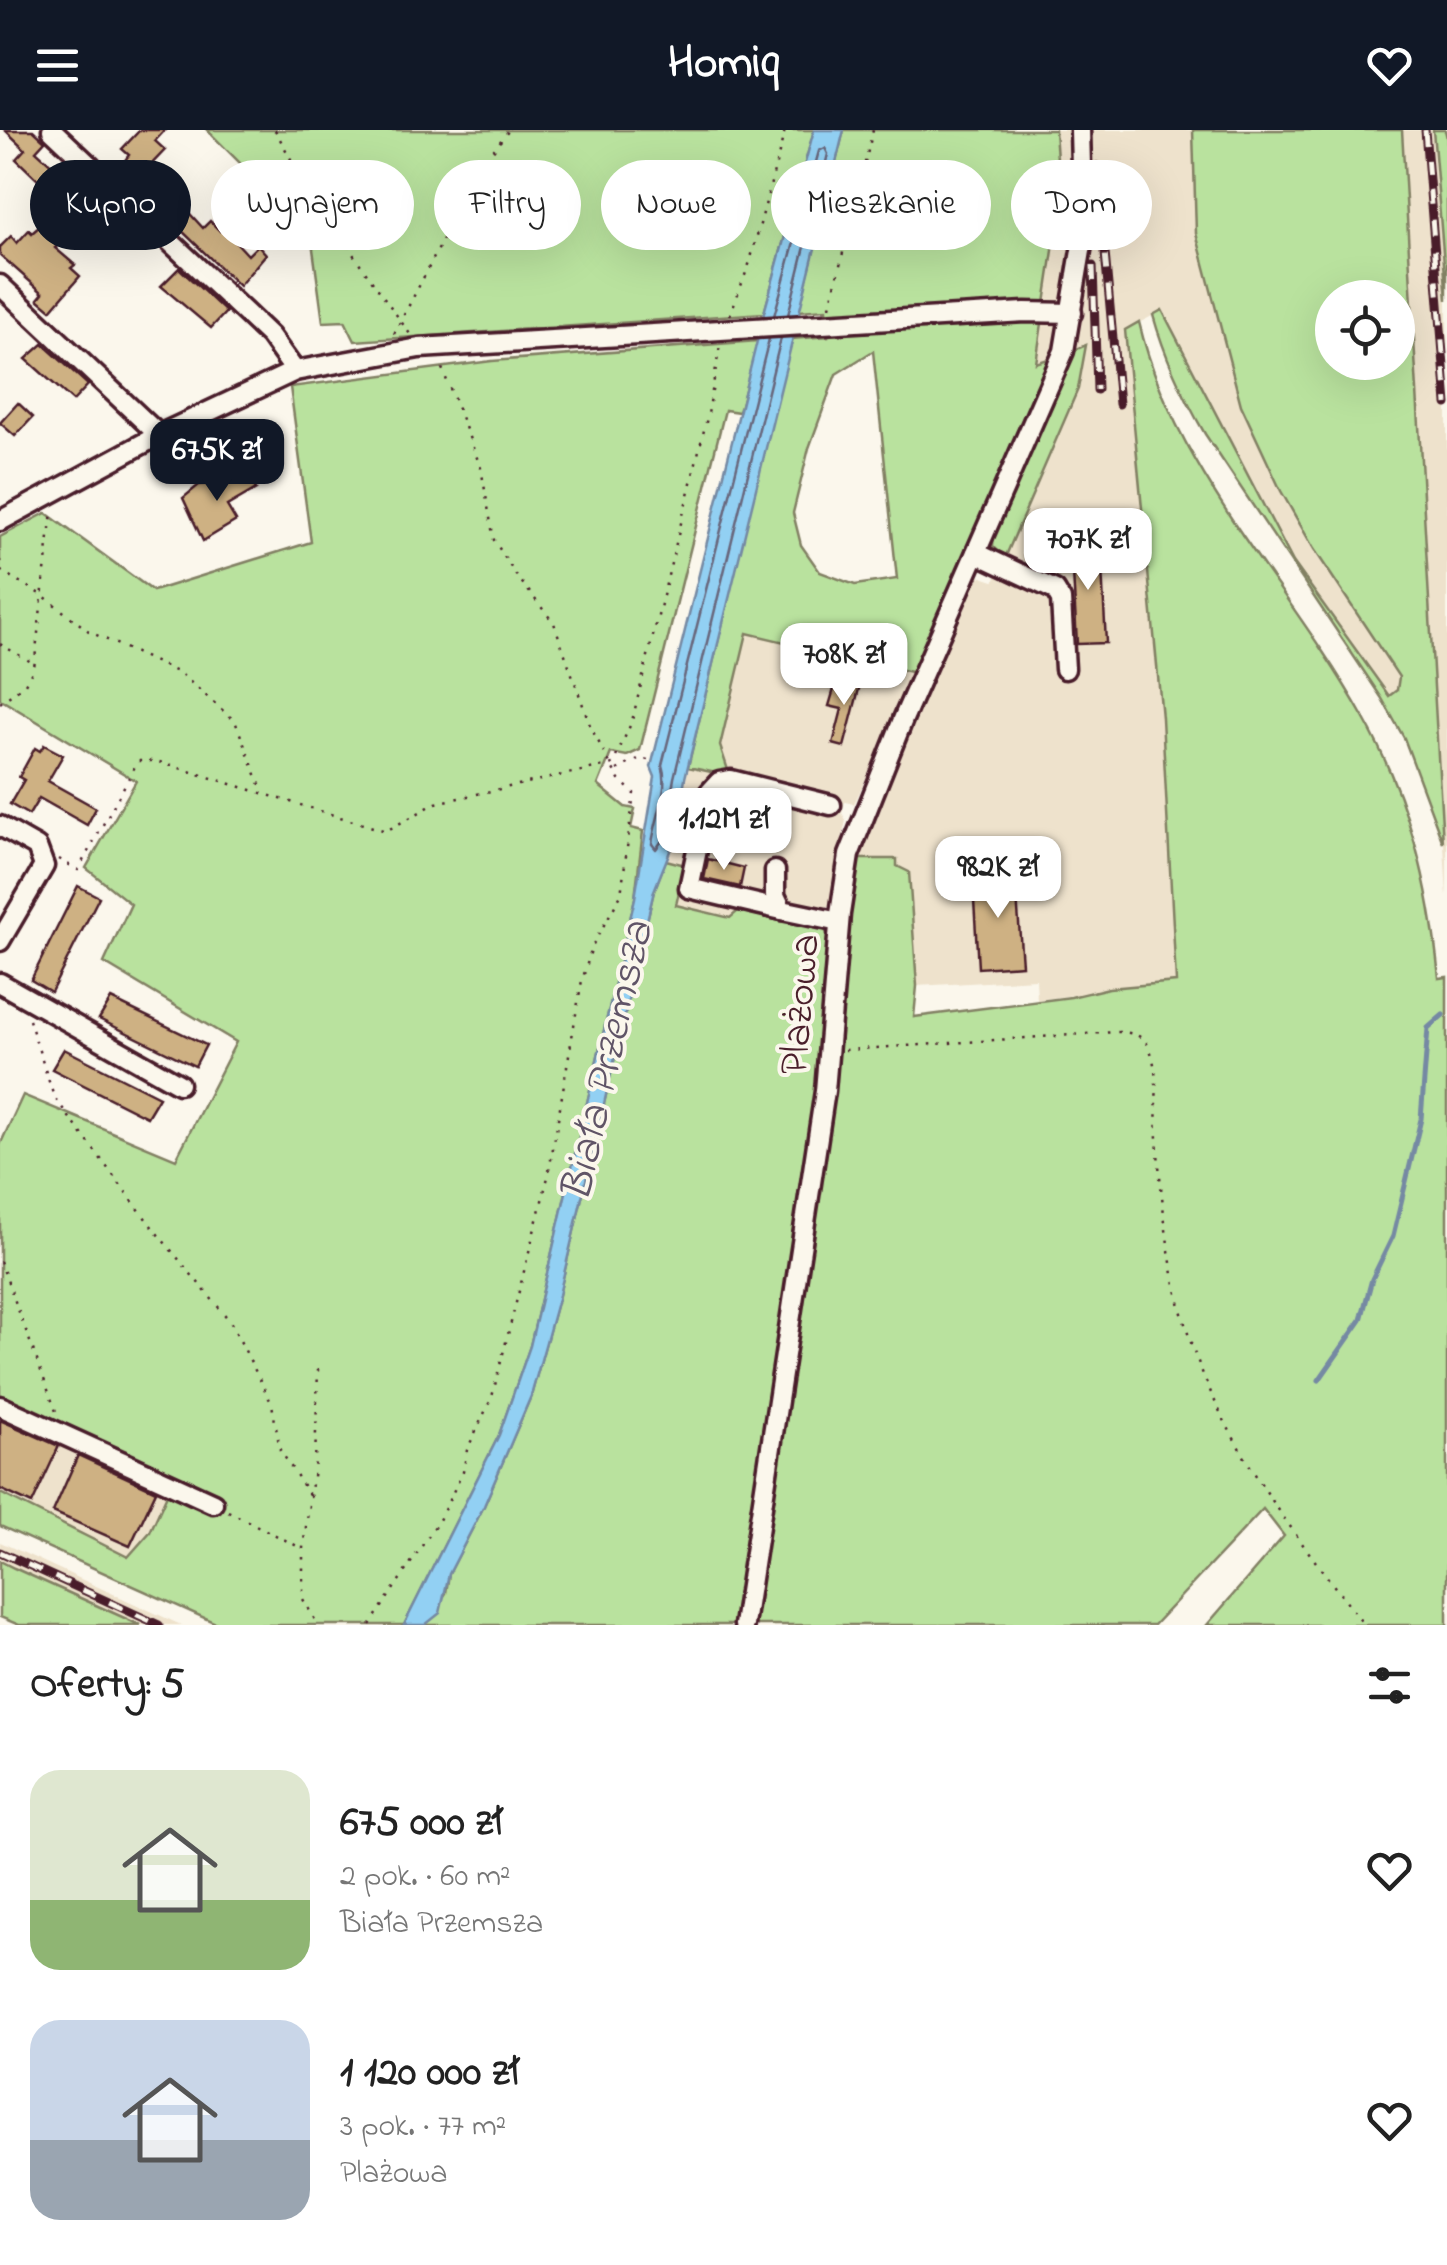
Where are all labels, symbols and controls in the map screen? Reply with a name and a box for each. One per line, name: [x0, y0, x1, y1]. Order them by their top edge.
text: Homiq: [668, 32, 779, 98]
icon: menu: [30, 38, 85, 93]
icon: heart: [1362, 38, 1417, 93]
chip: Kupno: [30, 160, 191, 250]
chip: Wynajem: [211, 160, 414, 250]
chip: Filtry: [434, 160, 581, 250]
chip: Nowe: [601, 160, 751, 250]
chip: Mieszkanie: [771, 160, 991, 250]
chip: Dom: [1011, 160, 1152, 250]
map controls: [1315, 280, 1415, 380]
button: locate: [1315, 280, 1415, 380]
pin: 675K zł: [125, 419, 309, 504]
text: 675K zł: [172, 428, 262, 475]
pin: 707K zł: [996, 508, 1180, 593]
text: 707K zł: [1046, 517, 1130, 564]
pin: 708K zł: [752, 623, 936, 708]
text: 708K zł: [802, 632, 886, 679]
pin: 1.12M zł: [621, 788, 827, 873]
text: 1.12M zł: [679, 797, 769, 844]
pin: 982K zł: [906, 836, 1090, 921]
text: 982K zł: [957, 845, 1039, 892]
water label: Biała Przemsza: [545, 915, 673, 1209]
street label: Plażowa: [765, 931, 838, 1077]
text: Oferty: 5: [30, 1655, 184, 1716]
icon: filters: [1362, 1658, 1417, 1713]
text: 675 000 zł: [340, 1793, 502, 1854]
icon: home: [110, 1810, 230, 1930]
icon: heart: [1362, 1843, 1417, 1898]
text: 2 pok. · 60 m²: [340, 1854, 511, 1901]
text: Biała Przemsza: [340, 1901, 543, 1948]
text: 1 120 000 zł: [340, 2043, 519, 2104]
icon: home: [110, 2060, 230, 2180]
icon: heart: [1362, 2093, 1417, 2148]
text: 3 pok. · 77 m²: [340, 2104, 506, 2151]
text: Plażowa: [340, 2151, 448, 2198]

